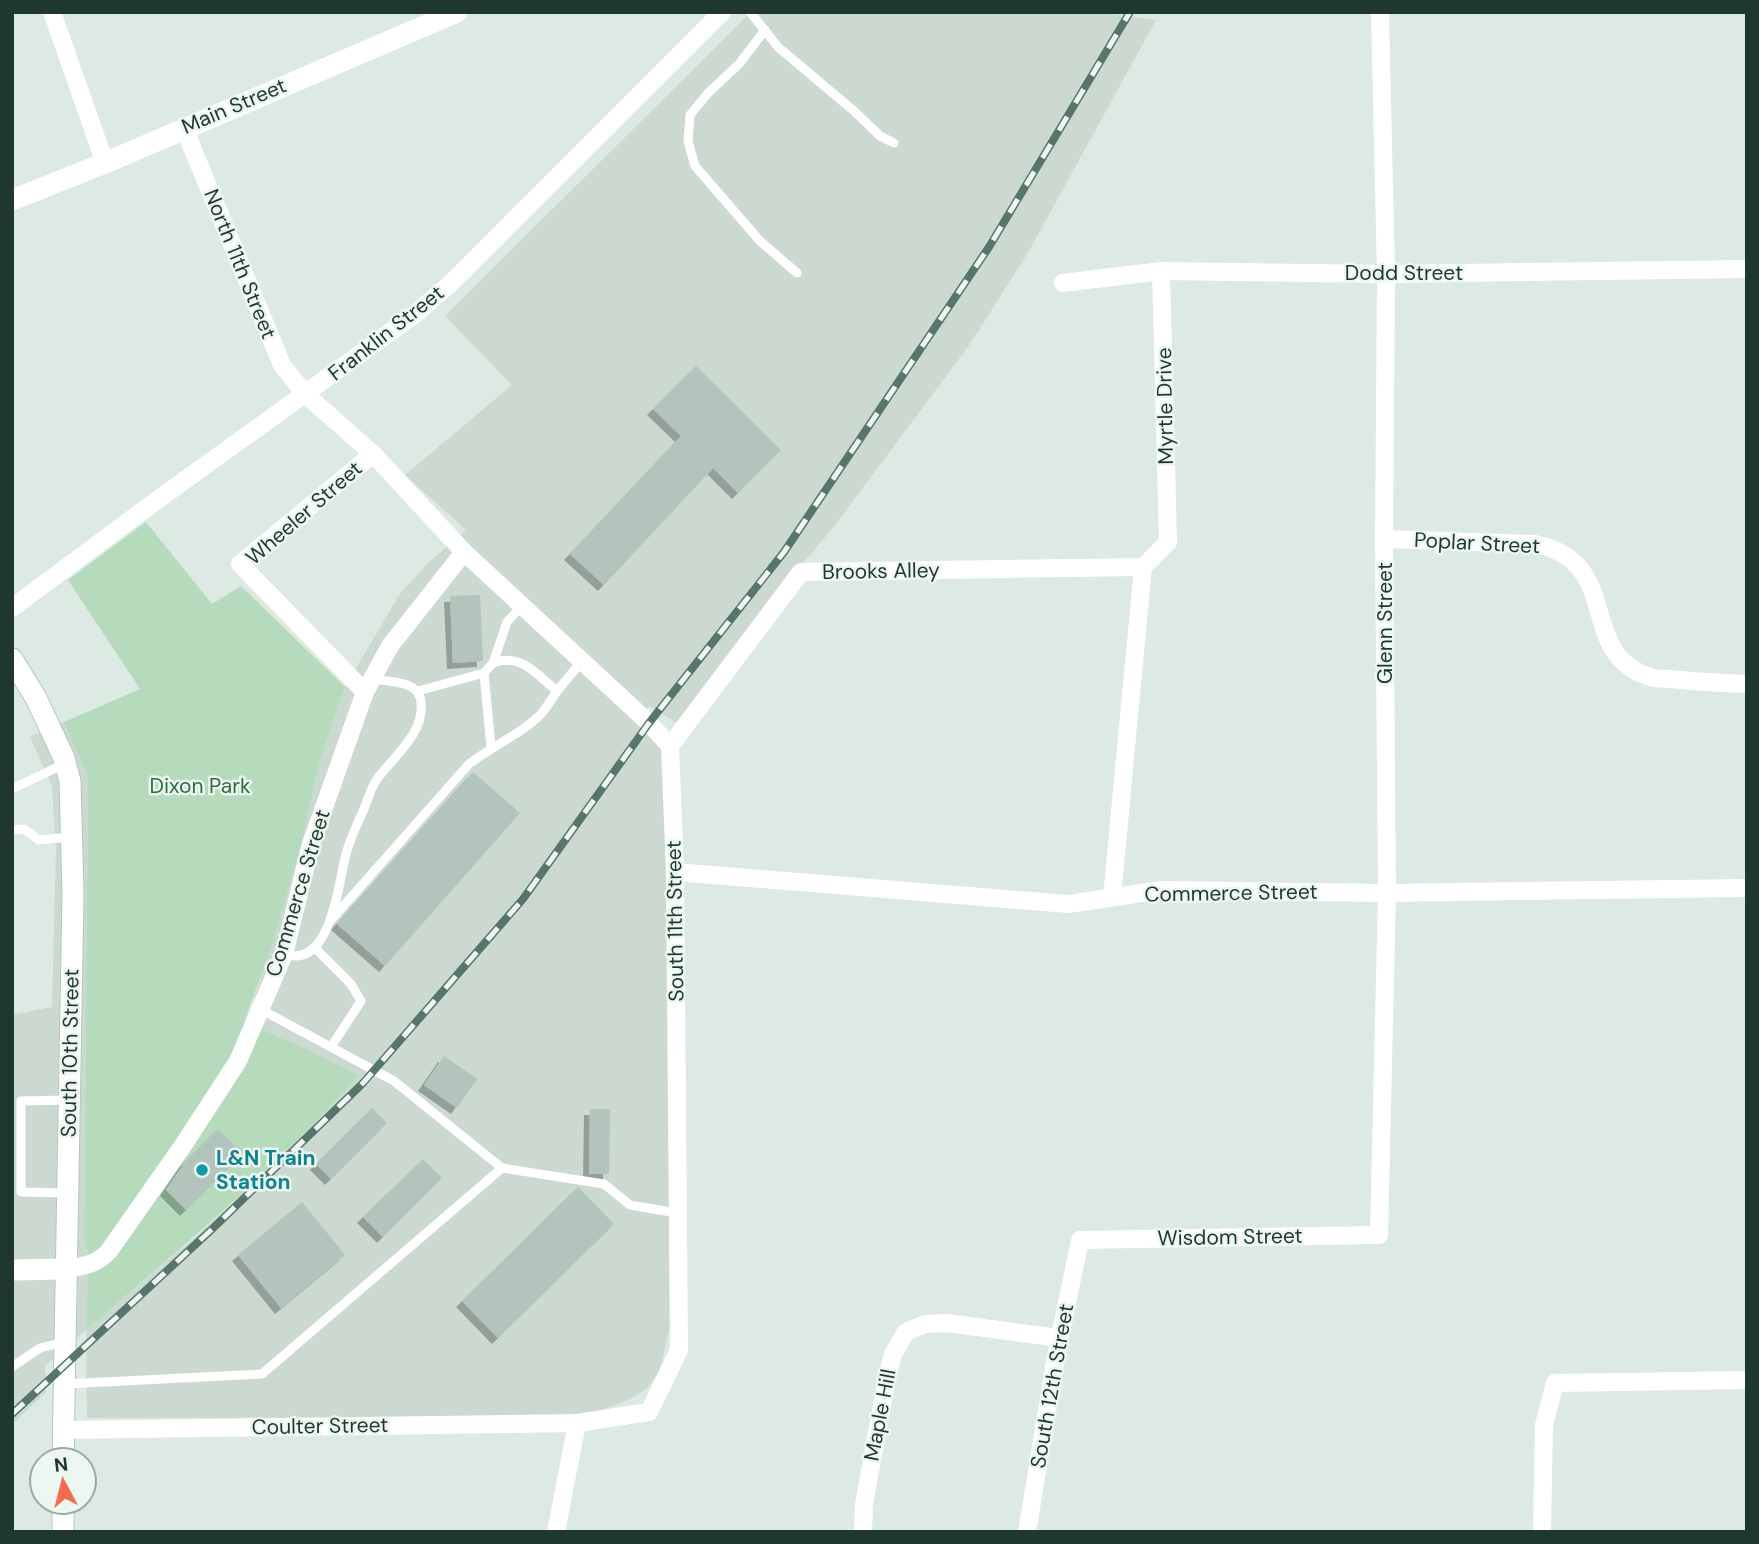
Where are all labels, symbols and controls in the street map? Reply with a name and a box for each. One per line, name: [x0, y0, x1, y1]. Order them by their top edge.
street label: Main Street: [177, 71, 291, 141]
street label: North 11th Street: [197, 185, 283, 343]
street label: Dodd Street: [1345, 259, 1463, 287]
street label: Franklin Street: [322, 279, 450, 387]
street label: Myrtle Drive: [1150, 347, 1180, 465]
street label: Wheeler Street: [240, 455, 368, 571]
street label: Poplar Street: [1413, 526, 1541, 560]
street label: Brooks Alley: [822, 556, 940, 586]
street label: Glenn Street: [1371, 562, 1399, 684]
park label: Dixon Park: [149, 772, 251, 800]
street label: Commerce Street: [259, 806, 337, 980]
street label: South 11th Street: [660, 840, 690, 1002]
street label: Commerce Street: [1144, 877, 1318, 909]
street label: South 10th Street: [55, 968, 85, 1138]
place label: L&N Train Station: [216, 1144, 316, 1196]
marker: L&N Train Station: [194, 1162, 210, 1178]
street label: Wisdom Street: [1157, 1222, 1303, 1252]
street label: South 12th Street: [1024, 1302, 1080, 1470]
street label: Maple Hill: [857, 1367, 903, 1463]
street label: Coulter Street: [251, 1411, 389, 1441]
north arrow: [28, 1446, 98, 1516]
text: N: [53, 1451, 69, 1478]

